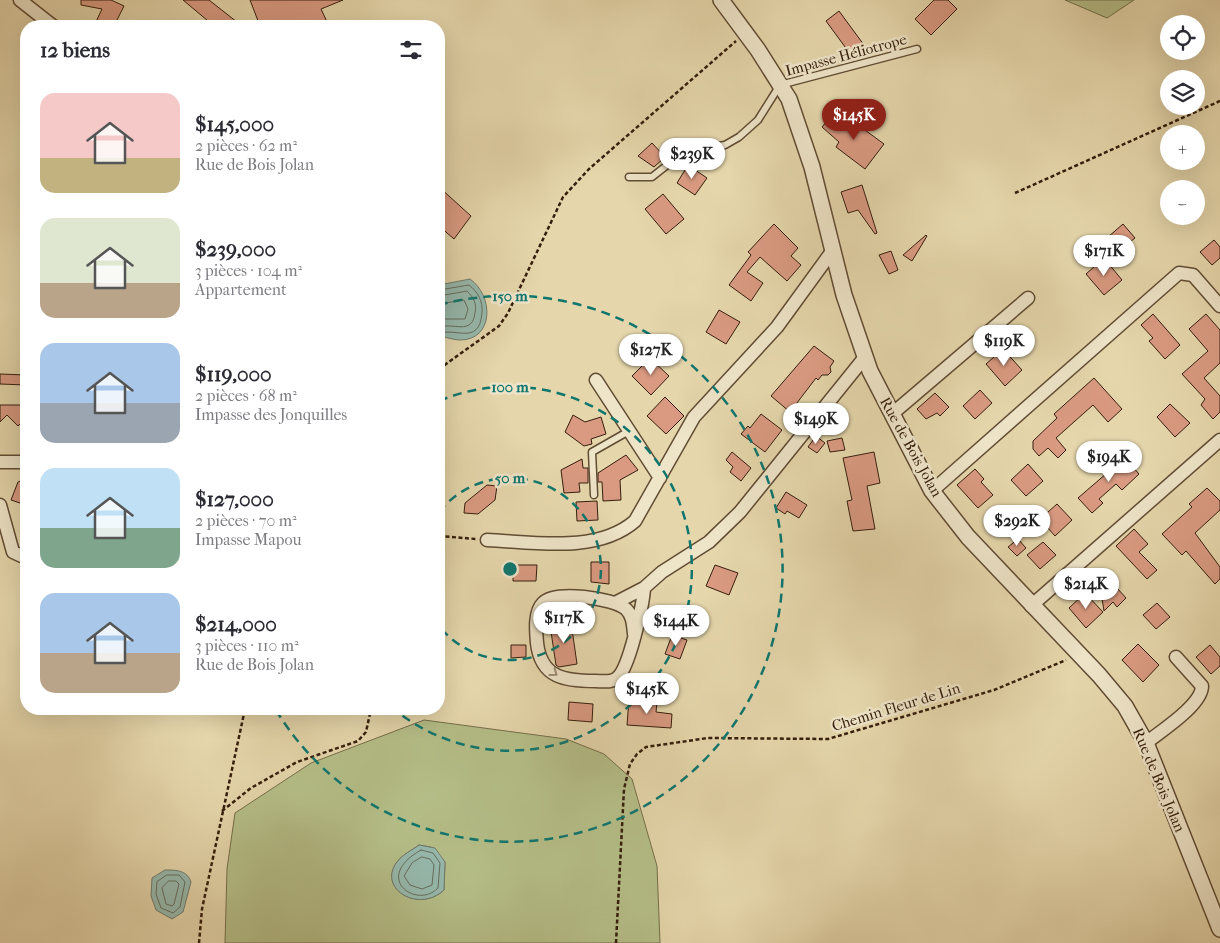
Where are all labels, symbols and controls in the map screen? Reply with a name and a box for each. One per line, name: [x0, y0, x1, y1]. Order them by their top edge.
map controls: [1160, 15, 1205, 225]
button: locate: [1160, 15, 1205, 60]
street label: Impasse Héliotrope: [783, 30, 909, 80]
icon: filters: [397, 36, 425, 64]
text: 12 biens: [40, 38, 110, 62]
button: layers: [1160, 70, 1205, 115]
pin: $145K: [819, 98, 889, 141]
text: $145K: [833, 105, 875, 124]
text: $145,000: [195, 112, 274, 136]
icon: home: [80, 113, 140, 173]
button: +: [1160, 125, 1205, 170]
text: 2 pièces · 62 m²: [195, 136, 297, 155]
pin: $239K: [657, 138, 727, 180]
text: $239K: [670, 144, 714, 163]
text: Rue de Bois Jolan: [195, 155, 314, 174]
button: −: [1160, 180, 1205, 225]
pin: $171K: [1069, 234, 1139, 277]
text: $239,000: [195, 237, 276, 261]
icon: home: [80, 238, 140, 298]
text: $171K: [1084, 241, 1124, 260]
text: 3 pièces · 104 m²: [195, 261, 302, 280]
text: Appartement: [195, 280, 287, 299]
text: 150 m: [492, 287, 528, 305]
pin: $119K: [969, 324, 1039, 367]
text: $119K: [984, 331, 1024, 350]
pin: $127K: [616, 334, 686, 376]
text: $127K: [630, 340, 672, 359]
text: $119,000: [195, 362, 272, 386]
icon: home: [80, 363, 140, 423]
text: 100 m: [491, 378, 529, 396]
text: 2 pièces · 68 m²: [195, 386, 297, 405]
street label: Rue de Bois Jolan: [876, 394, 946, 500]
pin: $149K: [781, 402, 851, 445]
text: Impasse des Jonquilles: [195, 405, 347, 424]
text: $149K: [794, 409, 838, 428]
pin: $194K: [1074, 440, 1144, 483]
text: $194K: [1087, 447, 1131, 466]
text: 50 m: [495, 469, 526, 487]
text: $127,000: [195, 487, 274, 511]
icon: home: [80, 488, 140, 548]
pin: $292K: [982, 504, 1052, 547]
text: 2 pièces · 70 m²: [195, 511, 297, 530]
text: $292K: [994, 511, 1040, 530]
text: Impasse Mapou: [195, 530, 302, 549]
centre of rings: [501, 560, 519, 578]
pin: $214K: [1051, 568, 1121, 610]
text: $214K: [1064, 574, 1108, 593]
pin: $117K: [529, 602, 599, 644]
pin: $144K: [641, 604, 711, 647]
text: $117K: [544, 608, 584, 627]
text: $144K: [653, 611, 699, 630]
text: $214,000: [195, 612, 277, 636]
icon: home: [80, 613, 140, 673]
text: 3 pièces · 110 m²: [195, 636, 299, 655]
text: Rue de Bois Jolan: [195, 655, 314, 674]
one-way arrow: [548, 667, 558, 676]
pin: $145K: [612, 672, 682, 715]
text: $145K: [626, 679, 668, 698]
street label: Chemin Fleur de Lin: [830, 679, 963, 735]
street label: Rue de Bois Jolan: [1129, 725, 1189, 835]

